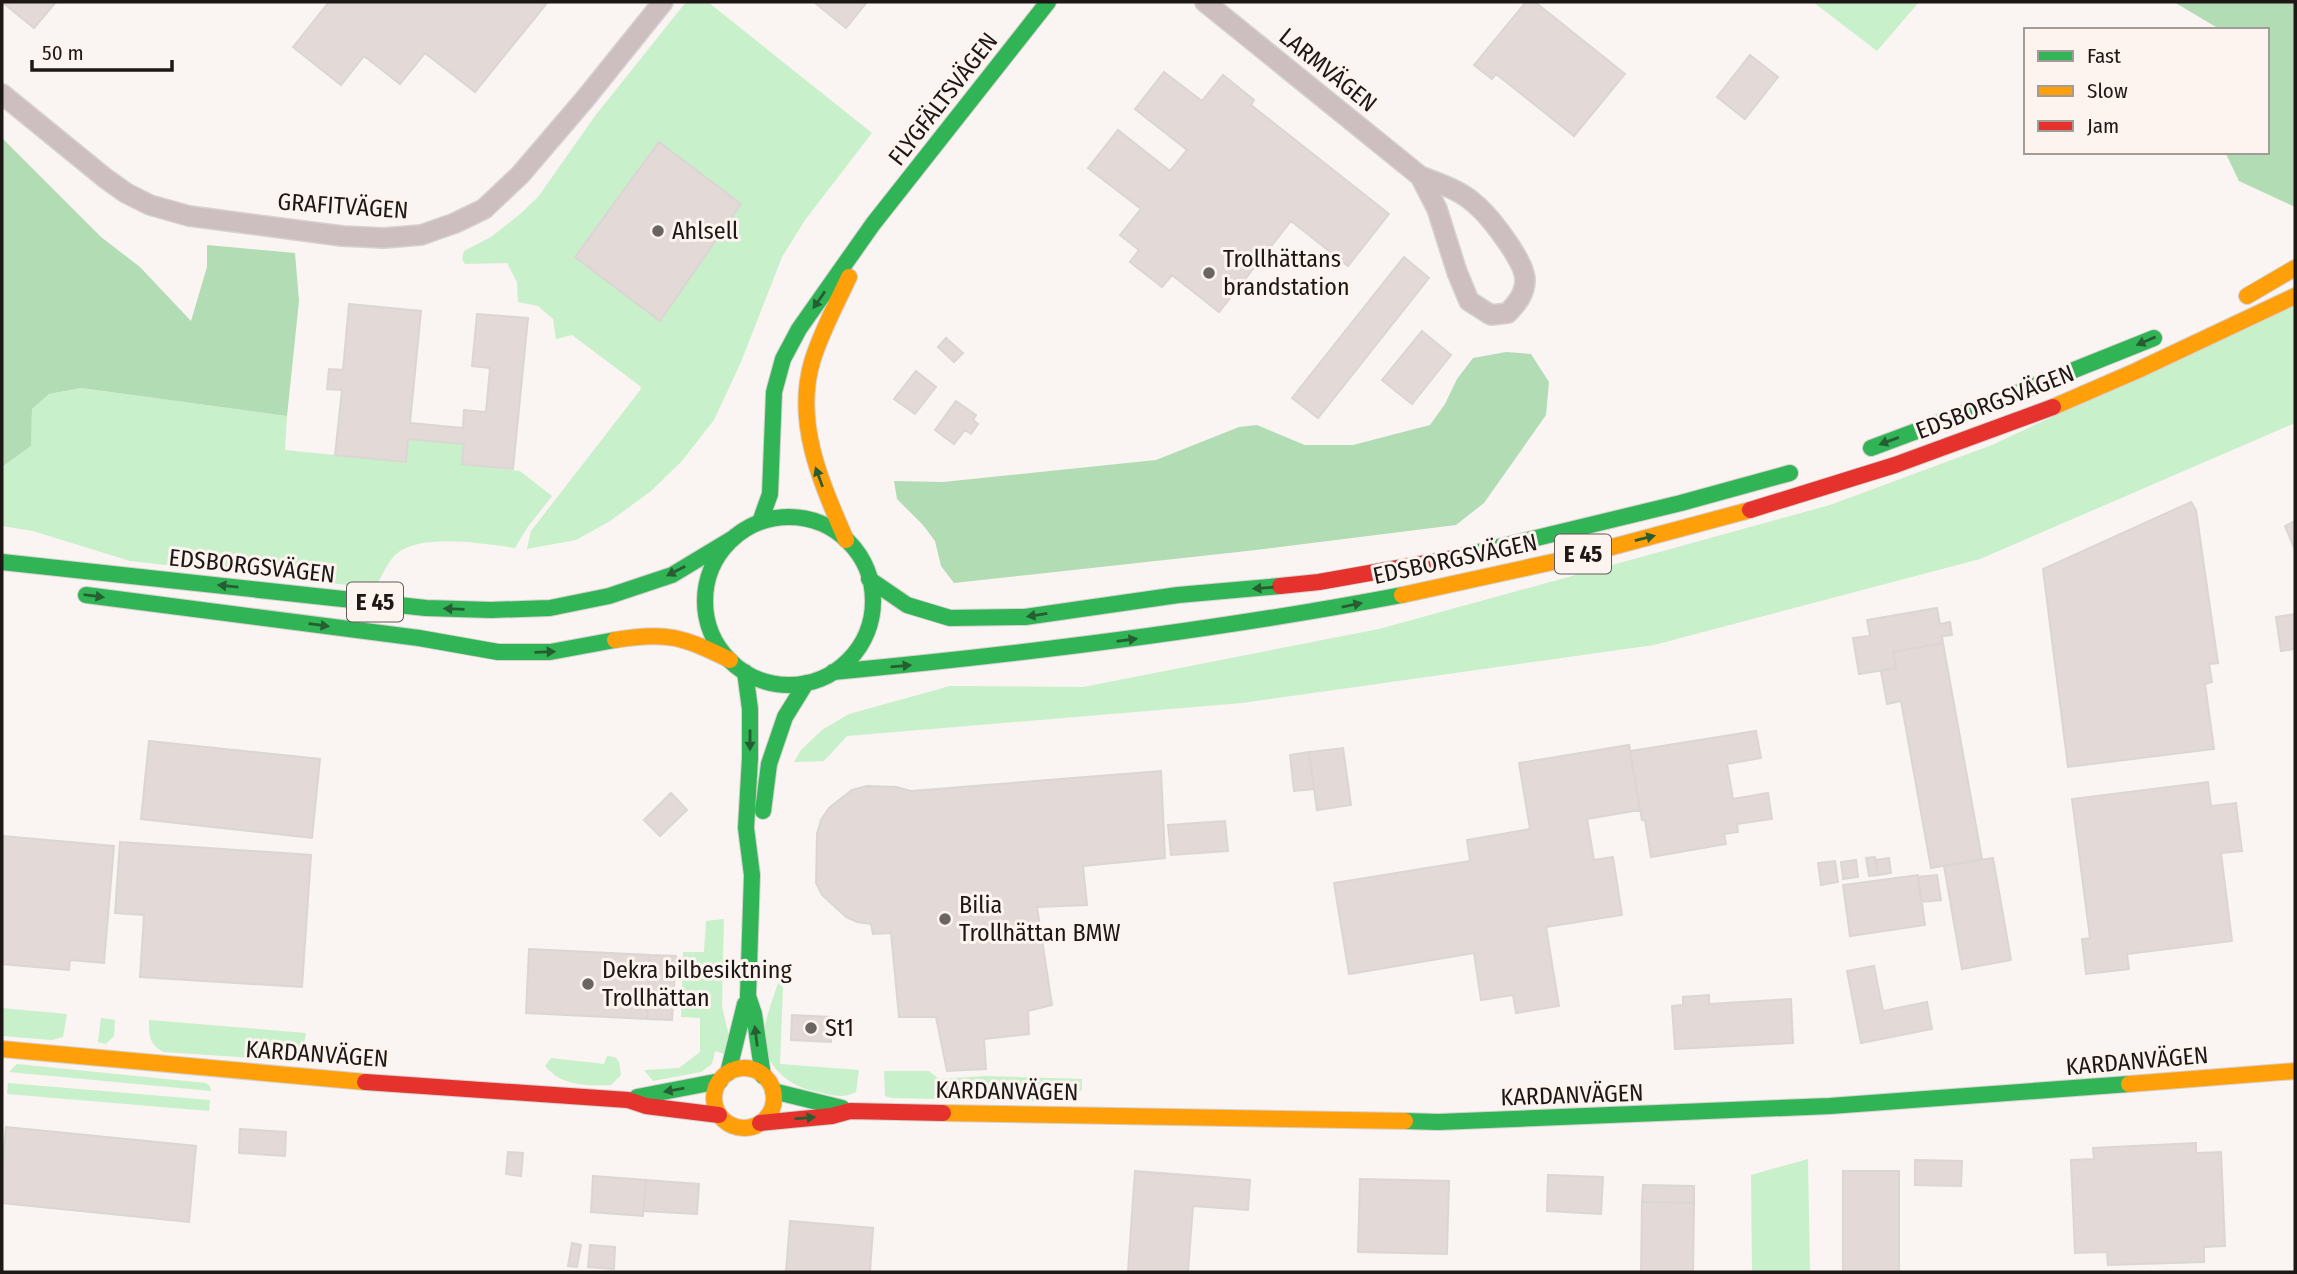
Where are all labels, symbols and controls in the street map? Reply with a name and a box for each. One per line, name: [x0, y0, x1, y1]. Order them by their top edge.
street label: LARMVÄGEN: [1274, 22, 1382, 118]
street label: FLYGFÄLTSVÄGEN: [883, 27, 1003, 171]
scale bar: [32, 28, 172, 72]
legend: [2024, 28, 2269, 154]
text: 50 m: [42, 40, 84, 66]
text: Fast: [2087, 43, 2121, 69]
text: Slow: [2087, 78, 2128, 104]
text: Jam: [2087, 113, 2119, 139]
street label: GRAFITVÄGEN: [277, 187, 409, 225]
place label: Ahlsell: [672, 217, 738, 245]
marker: Ahlsell: [650, 223, 666, 239]
place label: Trollhättans brandstation: [1223, 245, 1350, 301]
marker: Trollhättans brandstation: [1201, 265, 1217, 281]
one-way arrow: [812, 291, 826, 309]
one-way arrow: [2136, 336, 2157, 347]
street label: EDSBORGSVÄGEN: [1912, 359, 2078, 445]
one-way arrow: [1878, 436, 1899, 447]
one-way arrow: [814, 467, 825, 488]
street label: EDSBORGSVÄGEN: [1370, 528, 1540, 590]
one-way arrow: [1634, 532, 1656, 543]
road number: E 45: [1555, 534, 1611, 574]
street label: EDSBORGSVÄGEN: [167, 543, 337, 589]
one-way arrow: [666, 566, 686, 577]
one-way arrow: [217, 581, 239, 592]
road number: E 45: [347, 582, 403, 622]
one-way arrow: [1251, 583, 1273, 594]
one-way arrow: [83, 590, 105, 601]
one-way arrow: [1341, 599, 1363, 610]
one-way arrow: [443, 603, 465, 614]
one-way arrow: [1026, 610, 1048, 621]
one-way arrow: [308, 620, 330, 631]
one-way arrow: [1116, 634, 1138, 645]
one-way arrow: [534, 646, 556, 657]
one-way arrow: [890, 660, 912, 671]
one-way arrow: [744, 729, 756, 751]
place label: Bilia Trollhättan BMW: [959, 891, 1121, 947]
marker: Bilia Trollhättan BMW: [937, 911, 953, 927]
place label: Dekra bilbesiktning Trollhättan: [602, 956, 792, 1012]
marker: Dekra bilbesiktning Trollhättan: [580, 976, 596, 992]
place label: St1: [825, 1014, 854, 1042]
marker: St1: [803, 1020, 819, 1036]
one-way arrow: [751, 1025, 762, 1047]
street label: KARDANVÄGEN: [245, 1035, 389, 1073]
street label: KARDANVÄGEN: [2064, 1041, 2210, 1081]
street label: KARDANVÄGEN: [935, 1076, 1079, 1106]
street label: KARDANVÄGEN: [1500, 1079, 1644, 1111]
one-way arrow: [663, 1085, 685, 1096]
one-way arrow: [794, 1112, 816, 1123]

